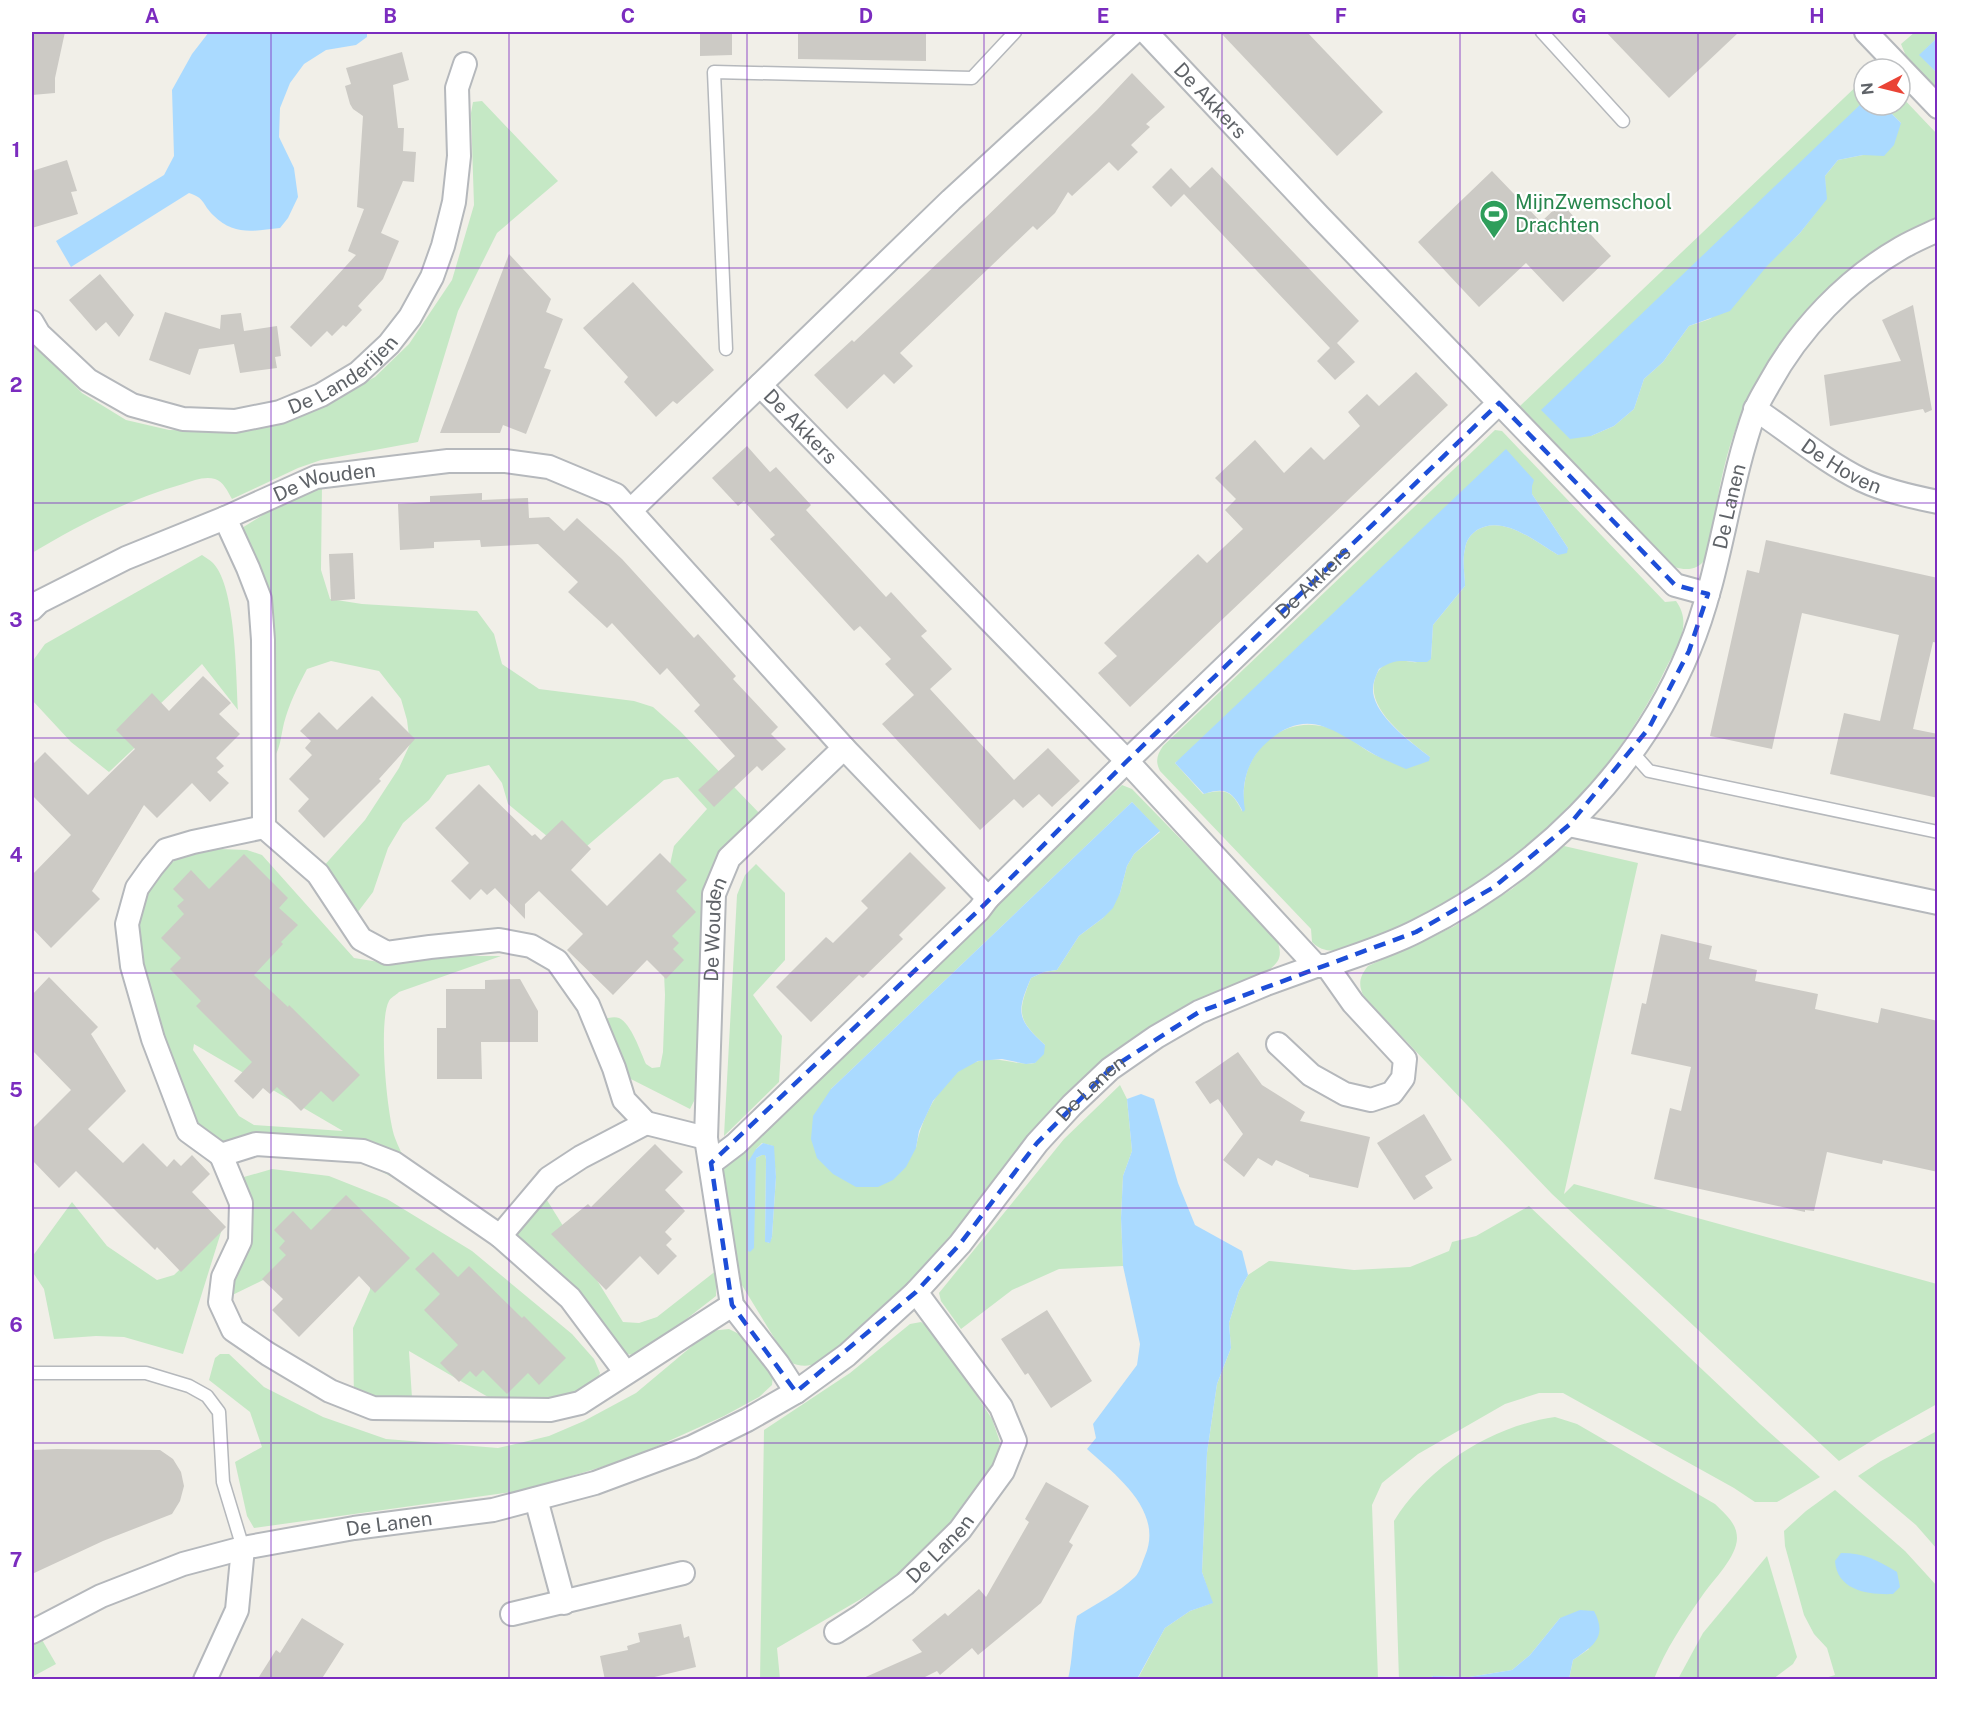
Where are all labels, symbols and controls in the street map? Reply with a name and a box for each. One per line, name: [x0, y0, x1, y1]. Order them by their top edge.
text: A: [145, 4, 159, 28]
text: B: [383, 4, 397, 28]
text: C: [621, 4, 635, 28]
text: D: [859, 4, 873, 28]
text: E: [1097, 4, 1109, 28]
text: F: [1335, 4, 1347, 28]
text: G: [1571, 4, 1587, 28]
text: H: [1809, 4, 1825, 28]
north arrow: [1852, 57, 1912, 117]
street label: De Akkers: [1169, 58, 1252, 143]
text: N: [1857, 81, 1878, 96]
text: 1: [12, 138, 20, 162]
place label: MijnZwemschool Drachten: [1515, 190, 1672, 237]
sports icon: MijnZwemschool Drachten: [1478, 198, 1510, 240]
street label: De Landerijen: [284, 331, 403, 419]
text: 2: [10, 373, 22, 397]
street label: De Akkers: [759, 384, 842, 469]
street label: De Hoven: [1797, 434, 1885, 499]
street label: De Wouden: [269, 458, 377, 507]
street label: De Lanen: [1708, 461, 1751, 551]
street label: De Akkers: [1270, 540, 1356, 624]
text: 3: [9, 608, 23, 632]
text: 4: [9, 843, 23, 867]
street label: De Wouden: [699, 873, 732, 982]
street label: De Lanen: [1051, 1050, 1130, 1126]
text: 5: [9, 1078, 23, 1102]
text: 6: [9, 1313, 23, 1337]
street label: De Lanen: [344, 1506, 434, 1541]
street label: De Lanen: [901, 1510, 979, 1588]
text: 7: [10, 1548, 22, 1572]

